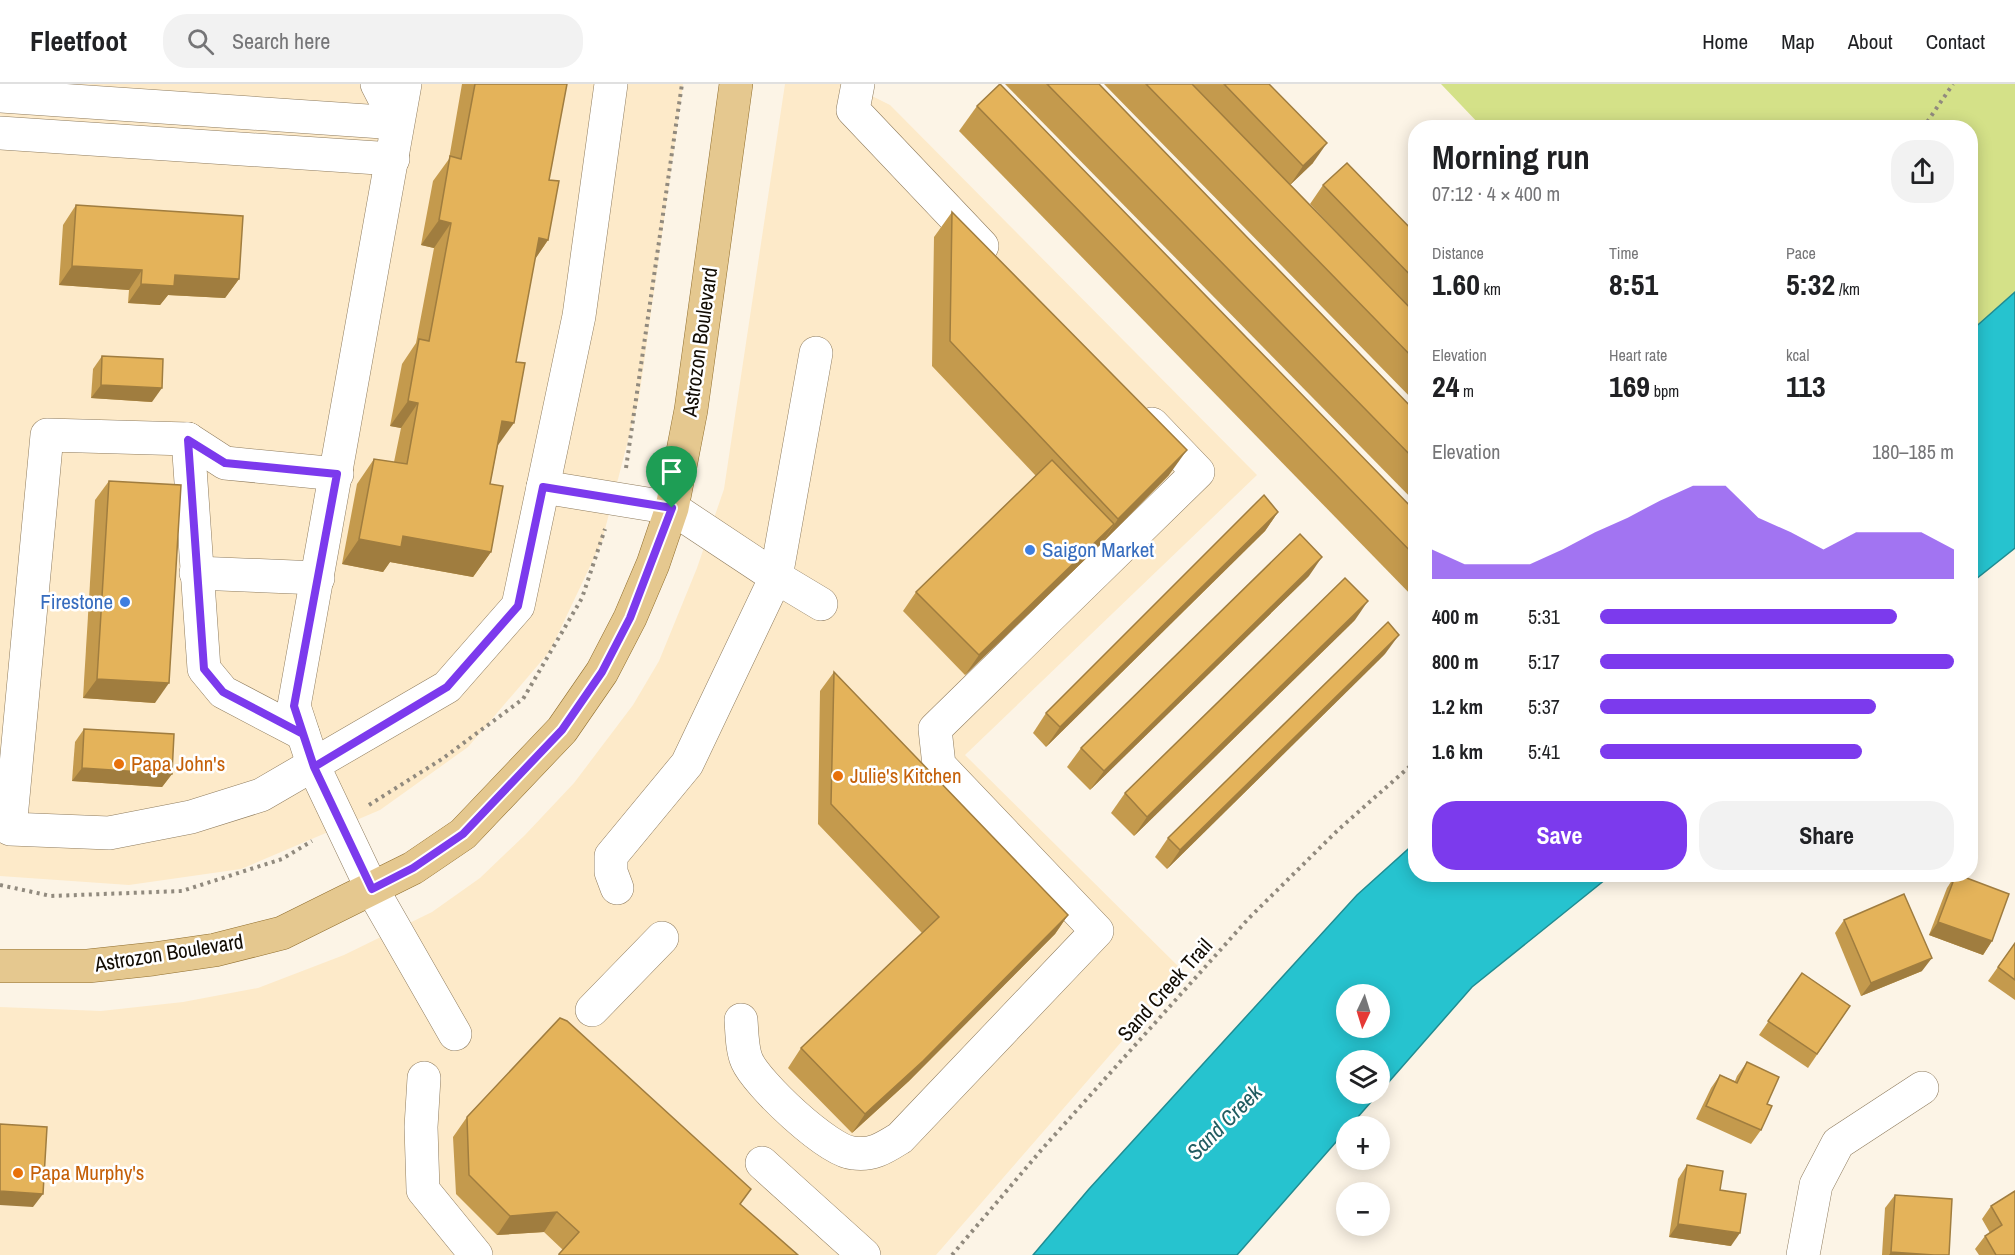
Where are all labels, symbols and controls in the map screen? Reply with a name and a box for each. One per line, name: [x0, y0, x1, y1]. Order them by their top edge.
search box: [163, 14, 583, 68]
text: Fleetfoot: [30, 22, 127, 60]
icon: search: [184, 25, 217, 58]
text: Search here: [232, 26, 330, 56]
text: Home: [1702, 27, 1748, 56]
text: Map: [1781, 27, 1815, 56]
text: About: [1848, 27, 1893, 56]
text: Contact: [1926, 27, 1985, 56]
text: Morning run: [1432, 135, 1590, 179]
button: share: [1891, 140, 1954, 203]
text: 07:12 · 4 × 400 m: [1432, 180, 1560, 207]
text: Distance: [1432, 242, 1484, 264]
text: Time: [1609, 242, 1639, 264]
text: Pace: [1786, 242, 1816, 264]
text: 1.60: [1432, 264, 1480, 304]
text: 8:51: [1609, 264, 1658, 304]
text: 5:32: [1786, 264, 1835, 304]
street label: Astrozon Boulevard: [675, 266, 724, 419]
text: km: [1480, 278, 1501, 300]
text: /km: [1835, 278, 1860, 300]
text: Elevation: [1432, 344, 1487, 366]
text: Heart rate: [1609, 344, 1667, 366]
text: kcal: [1786, 344, 1809, 366]
text: 24: [1432, 366, 1459, 406]
text: 169: [1609, 366, 1650, 406]
text: 113: [1786, 366, 1826, 406]
text: m: [1459, 380, 1474, 402]
text: bpm: [1650, 380, 1679, 402]
text: Elevation: [1432, 438, 1500, 465]
text: 180–185 m: [1872, 438, 1954, 465]
pin: [646, 446, 697, 508]
icon: arrive: [655, 455, 688, 488]
place label: Saigon Market: [1042, 535, 1154, 564]
marker: Saigon Market: [1023, 543, 1037, 557]
place label: Firestone: [40, 587, 113, 616]
marker: Firestone: [118, 595, 132, 609]
text: 400 m: [1432, 603, 1479, 630]
text: 5:31: [1528, 603, 1560, 630]
text: 800 m: [1432, 648, 1479, 675]
text: 5:17: [1528, 648, 1560, 675]
text: 1.2 km: [1432, 693, 1483, 720]
text: 5:37: [1528, 693, 1560, 720]
text: 1.6 km: [1432, 738, 1483, 765]
text: 5:41: [1528, 738, 1560, 765]
place label: Papa John's: [131, 749, 225, 778]
marker: Papa John's: [112, 757, 126, 771]
place label: Julie's Kitchen: [850, 761, 961, 790]
marker: Julie's Kitchen: [831, 769, 845, 783]
button: Save: [1432, 801, 1687, 870]
button: Share: [1699, 801, 1954, 870]
street label: Astrozon Boulevard: [91, 926, 245, 979]
street label: Sand Creek Trail: [1111, 932, 1219, 1047]
north arrow: [1336, 984, 1390, 1038]
map controls: [1336, 984, 1390, 1236]
button: layers: [1336, 1050, 1390, 1104]
water label: Sand Creek: [1180, 1077, 1269, 1166]
button: +: [1336, 1116, 1390, 1170]
place label: Papa Murphy's: [30, 1158, 144, 1187]
marker: Papa Murphy's: [11, 1166, 25, 1180]
button: −: [1336, 1182, 1390, 1236]

